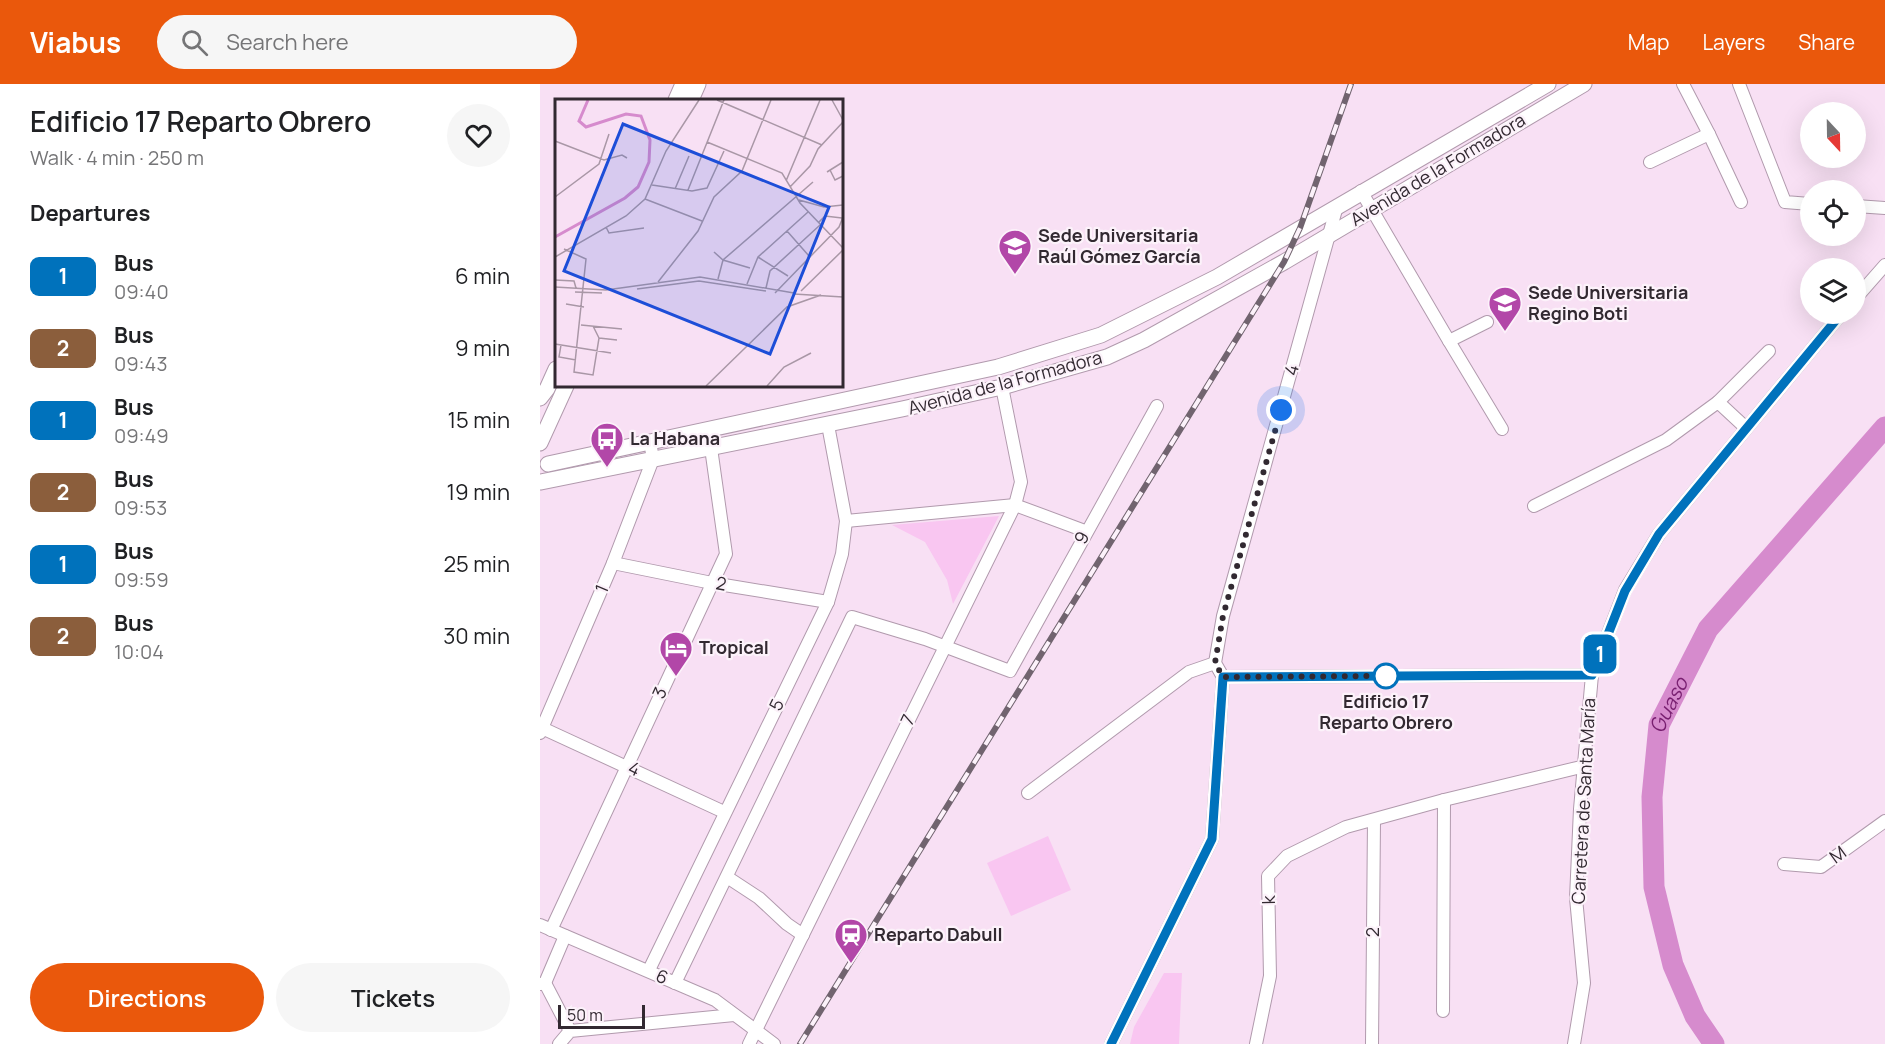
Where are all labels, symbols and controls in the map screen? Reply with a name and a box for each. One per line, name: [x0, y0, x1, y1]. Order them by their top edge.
search box: [157, 15, 577, 69]
text: Viabus: [30, 23, 121, 61]
icon: search: [178, 26, 211, 59]
text: Search here: [226, 27, 349, 57]
text: Map: [1628, 28, 1669, 56]
text: Layers: [1702, 28, 1765, 56]
text: Share: [1798, 28, 1855, 56]
inset map: [555, 99, 843, 387]
text: Edificio 17 Reparto Obrero: [30, 102, 371, 140]
north arrow: [1800, 102, 1866, 168]
map controls: [1800, 102, 1866, 324]
button: heart: [447, 104, 510, 167]
street label: Avenida de la Formadora: [1346, 107, 1529, 231]
text: Walk · 4 min · 250 m: [30, 144, 204, 171]
button: locate: [1800, 180, 1866, 246]
text: Departures: [30, 198, 150, 228]
place label: Sede Universitaria Raúl Gómez García: [1038, 223, 1201, 268]
school or university icon: Sede Universitaria Raúl Gómez García: [997, 228, 1033, 275]
text: Bus: [114, 248, 154, 278]
button: layers: [1800, 258, 1866, 324]
text: 6 min: [455, 261, 510, 291]
text: 1: [58, 262, 68, 290]
text: 09:40: [114, 278, 169, 305]
place label: Sede Universitaria Regino Boti: [1528, 280, 1688, 325]
school or university icon: Sede Universitaria Regino Boti: [1487, 285, 1523, 332]
text: Bus: [114, 320, 154, 350]
text: 9 min: [455, 333, 510, 363]
text: 2: [57, 334, 69, 362]
street label: Avenida de la Formadora: [905, 345, 1104, 420]
text: 09:43: [114, 350, 167, 377]
street label: 4: [1278, 361, 1304, 378]
text: Bus: [114, 392, 154, 422]
your location: [1266, 395, 1296, 425]
text: 15 min: [447, 405, 510, 435]
text: 1: [58, 406, 68, 434]
bus stop icon: La Habana: [589, 421, 625, 468]
text: 09:49: [114, 422, 169, 449]
place label: La Habana: [630, 426, 720, 450]
text: Bus: [114, 464, 154, 494]
text: 19 min: [447, 477, 510, 507]
text: 2: [57, 478, 69, 506]
text: 09:53: [114, 494, 167, 521]
street label: 9: [1068, 527, 1094, 548]
text: Bus: [114, 536, 154, 566]
text: 25 min: [443, 549, 510, 579]
text: 1: [58, 550, 68, 578]
text: 09:59: [114, 566, 169, 593]
street label: 2: [714, 570, 728, 596]
street label: 1: [589, 581, 613, 597]
text: Bus: [114, 608, 154, 638]
text: 30 min: [443, 621, 510, 651]
text: 2: [57, 622, 69, 650]
hotel icon: Tropical: [658, 630, 694, 677]
line badge: 1: [1580, 634, 1620, 674]
place label: Tropical: [699, 635, 769, 659]
text: 10:04: [114, 638, 164, 665]
text: 1: [1595, 640, 1605, 668]
marker: Edificio 17 Reparto Obrero: [1373, 663, 1399, 689]
water label: Guaso: [1644, 672, 1695, 734]
street label: 3: [646, 683, 672, 702]
place label: Edificio 17 Reparto Obrero: [1319, 689, 1453, 734]
street label: 5: [763, 695, 789, 714]
street label: Carretera de Santa María: [1566, 697, 1600, 905]
street label: 7: [894, 710, 920, 729]
street label: 4: [625, 755, 644, 781]
street label: M: [1824, 840, 1851, 868]
street label: k: [1256, 894, 1280, 905]
station icon: Reparto Dabull: [833, 917, 869, 964]
place label: Reparto Dabull: [874, 922, 1003, 946]
street label: 2: [1360, 927, 1384, 937]
button: Directions: [30, 963, 264, 1032]
button: Tickets: [276, 963, 510, 1032]
street label: 6: [652, 963, 673, 989]
scale bar: [558, 1002, 645, 1030]
text: 50 m: [567, 1004, 603, 1026]

